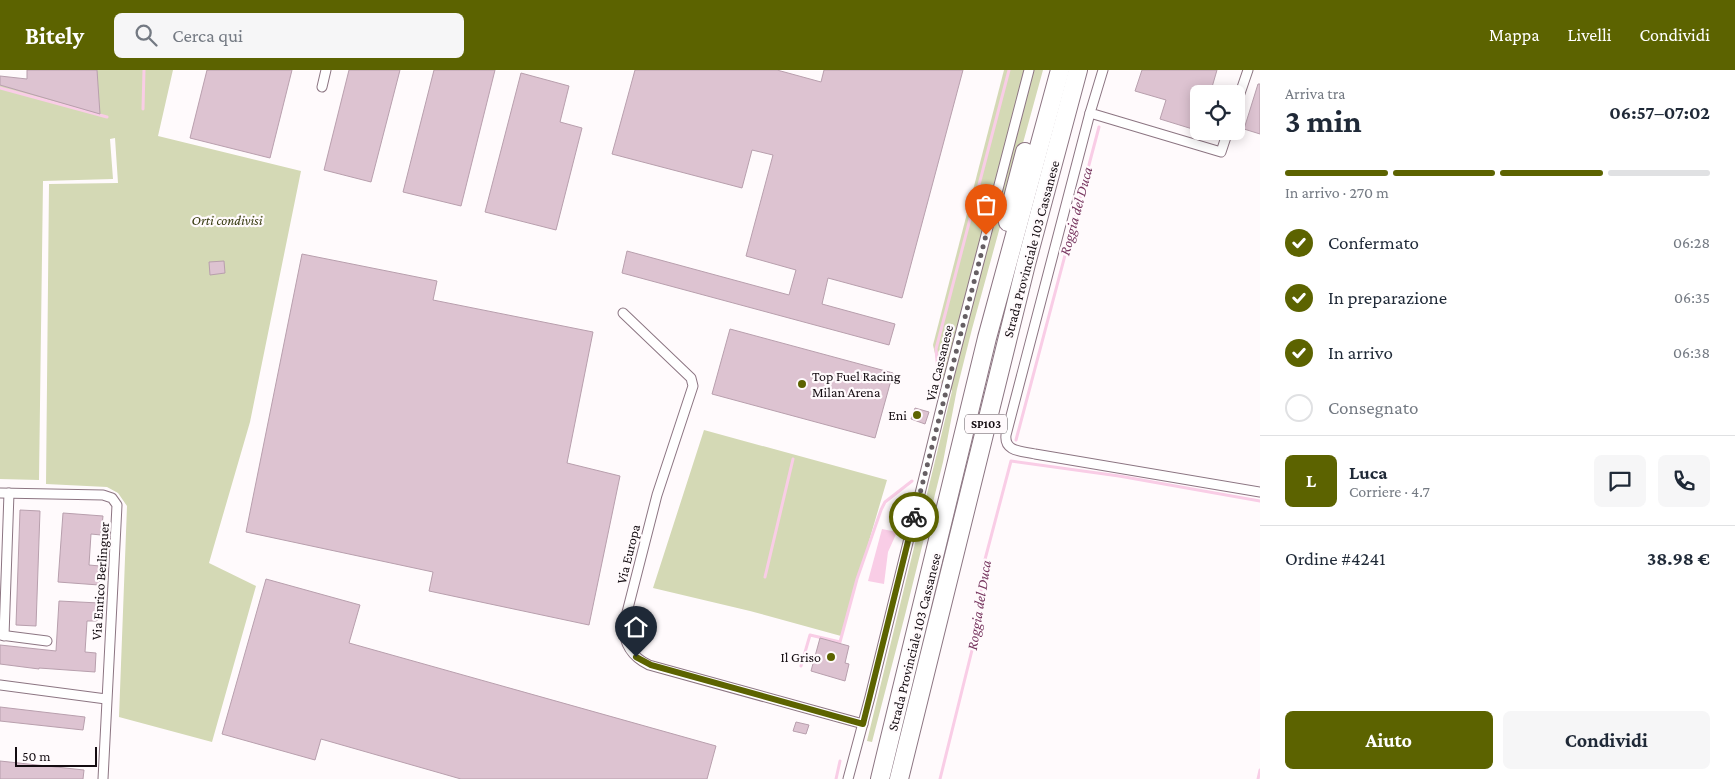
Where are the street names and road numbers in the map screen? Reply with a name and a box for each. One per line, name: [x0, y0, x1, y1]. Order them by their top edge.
street label: Strada Provinciale 103 Cassanese: [1000, 159, 1062, 339]
street label: Via Cassanese: [922, 323, 956, 403]
road number: SP103: [965, 414, 1007, 434]
street label: Via Enrico Berlinguer: [88, 521, 112, 641]
street label: Via Europa: [613, 522, 643, 585]
street label: Strada Provinciale 103 Cassanese: [884, 551, 944, 733]

